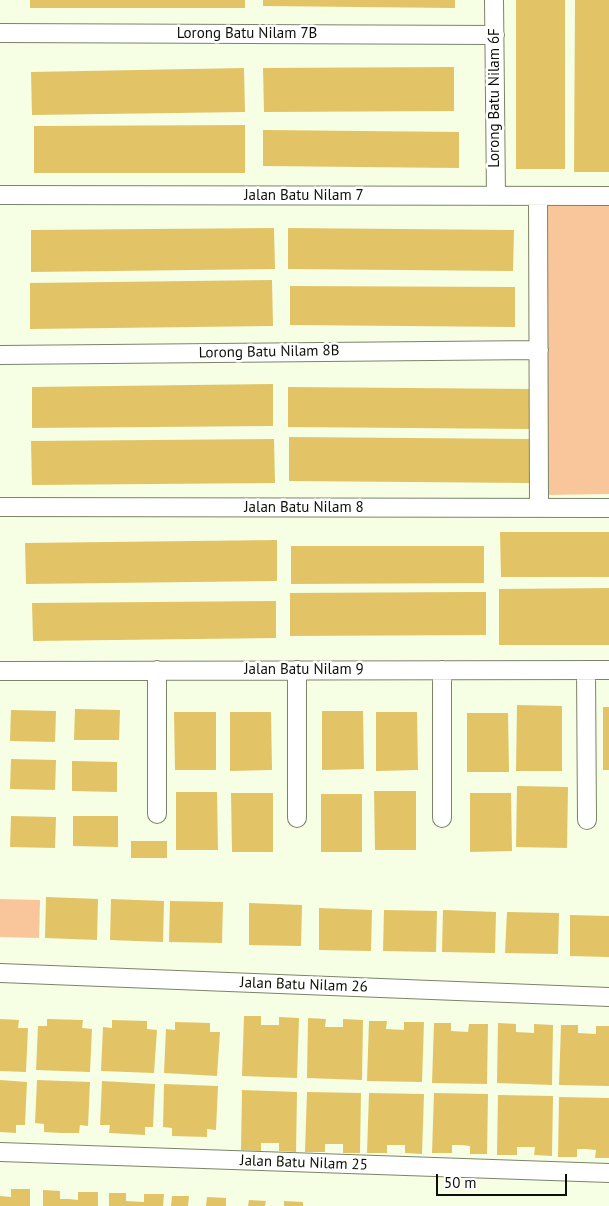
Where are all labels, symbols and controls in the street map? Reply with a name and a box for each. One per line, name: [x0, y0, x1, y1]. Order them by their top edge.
street label: Lorong Batu Nilam 7B: [177, 25, 317, 43]
street label: Lorong Batu Nilam 6F: [486, 28, 504, 168]
street label: Jalan Batu Nilam 7: [244, 187, 364, 205]
street label: Lorong Batu Nilam 8B: [198, 342, 340, 362]
street label: Jalan Batu Nilam 8: [244, 499, 364, 517]
street label: Jalan Batu Nilam 9: [244, 661, 364, 679]
street label: Jalan Batu Nilam 26: [240, 974, 368, 996]
street label: Jalan Batu Nilam 25: [240, 1152, 368, 1174]
scale bar: [439, 1164, 570, 1196]
text: 50 m: [444, 1173, 477, 1192]

